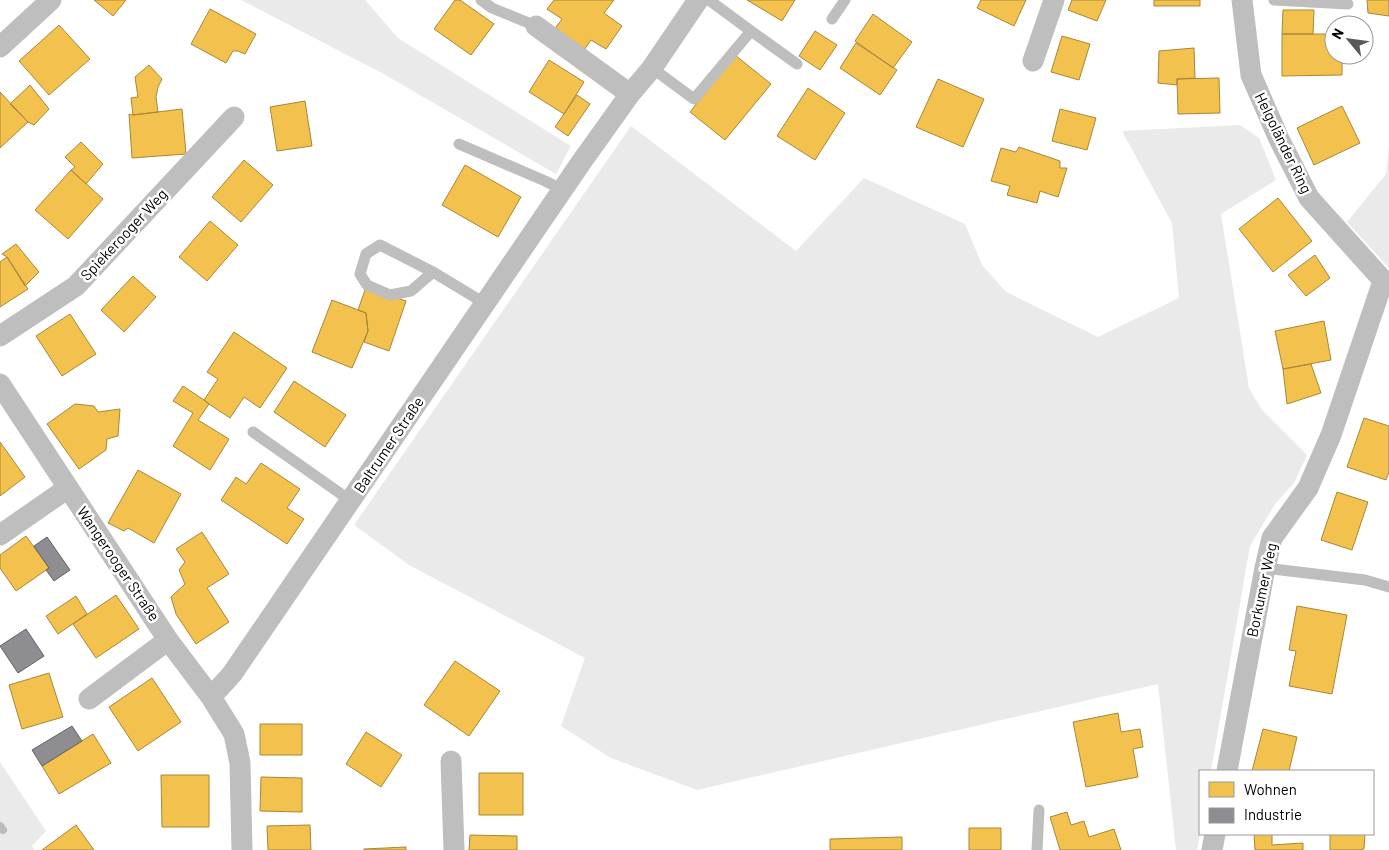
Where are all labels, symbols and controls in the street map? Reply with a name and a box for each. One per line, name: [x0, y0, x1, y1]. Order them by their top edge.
north arrow: [1324, 15, 1374, 65]
text: N: [1328, 25, 1347, 42]
street label: Helgoländer Ring: [1252, 89, 1316, 196]
street label: Spiekerooger Weg: [76, 185, 170, 284]
street label: Baltrumer Straße: [349, 393, 427, 496]
street label: Wangerooger Straße: [74, 503, 164, 624]
street label: Borkumer Weg: [1242, 541, 1280, 639]
legend: [1199, 770, 1374, 835]
text: Wohnen: [1244, 780, 1297, 798]
text: Industrie: [1244, 805, 1302, 823]

